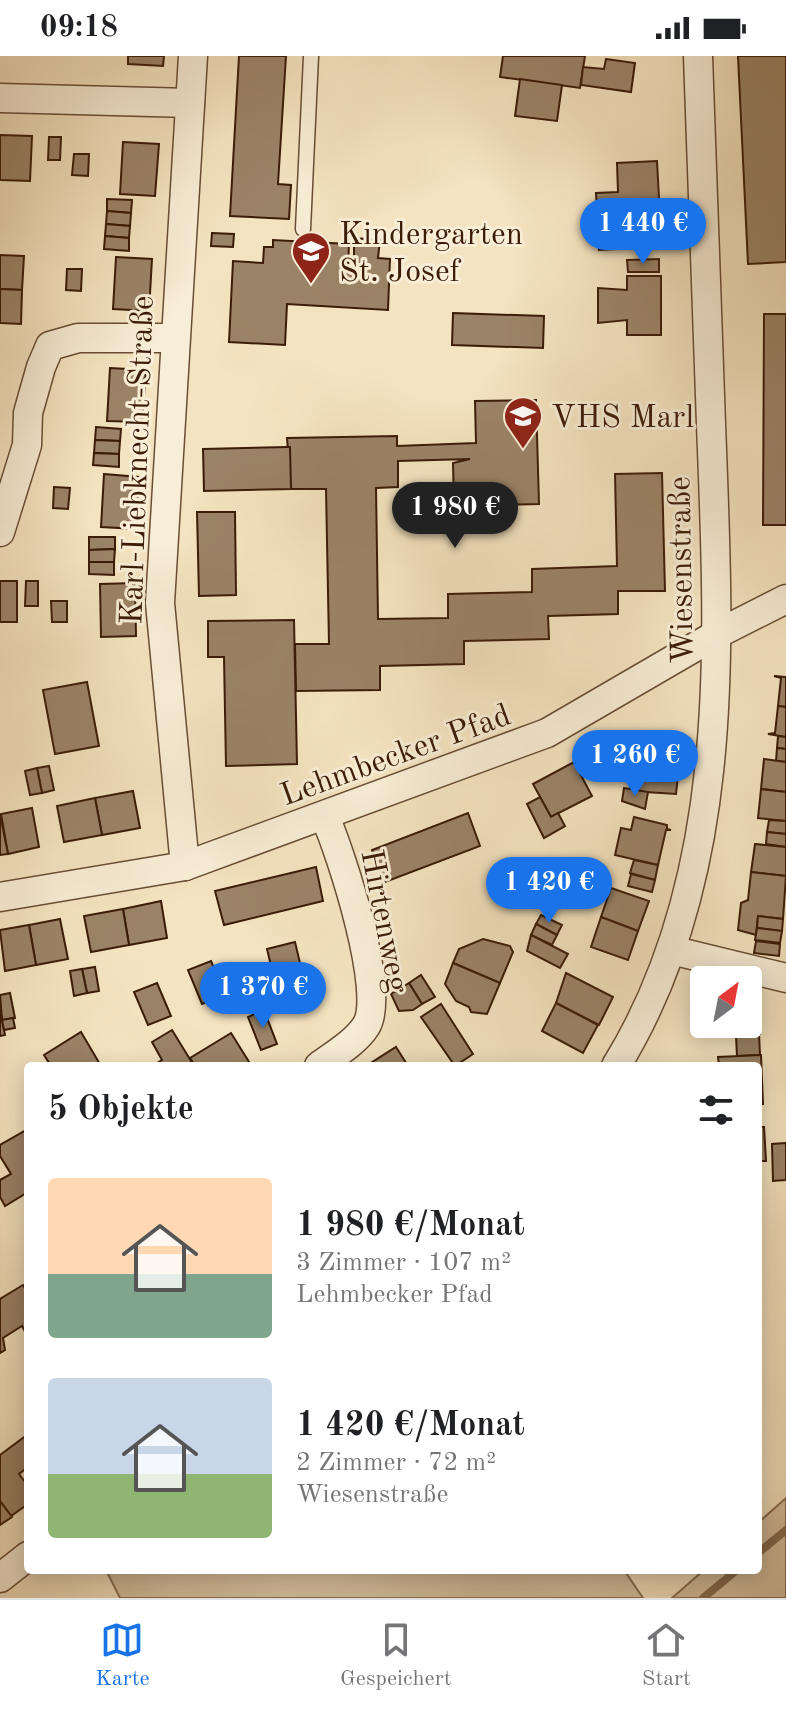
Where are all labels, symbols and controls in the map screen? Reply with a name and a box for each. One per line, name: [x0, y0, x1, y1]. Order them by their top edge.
text: 09:18: [40, 13, 118, 43]
pin: 1 440 €: [569, 198, 717, 266]
text: 1 440 €: [598, 211, 688, 237]
place label: Kindergarten St. Josef: [339, 220, 523, 289]
school or university icon: Kindergarten St. Josef: [290, 230, 332, 285]
street label: Karl-Liebknecht-Straße: [117, 295, 161, 625]
school or university icon: VHS Marl: [502, 395, 544, 450]
place label: VHS Marl: [551, 403, 694, 435]
street label: Wiesenstraße: [665, 476, 701, 664]
pin: 1 980 €: [381, 482, 529, 550]
text: 1 980 €: [410, 495, 500, 521]
street label: Lehmbecker Pfad: [277, 700, 515, 813]
pin: 1 260 €: [561, 730, 709, 798]
text: 1 260 €: [590, 743, 680, 769]
street label: Hirtenweg: [353, 847, 413, 996]
pin: 1 420 €: [475, 857, 623, 925]
text: 1 420 €: [504, 870, 594, 896]
pin: 1 370 €: [189, 962, 337, 1030]
north arrow: [690, 966, 762, 1038]
map controls: [690, 966, 762, 1038]
text: 1 370 €: [218, 975, 308, 1001]
icon: filters: [694, 1088, 738, 1132]
text: 5 Objekte: [48, 1093, 194, 1127]
text: 1 980 €/Monat: [296, 1209, 525, 1243]
icon: home: [112, 1210, 208, 1306]
text: 3 Zimmer · 107 m²: [296, 1250, 511, 1276]
text: Lehmbecker Pfad: [296, 1282, 493, 1308]
text: 1 420 €/Monat: [296, 1409, 525, 1443]
icon: home: [112, 1410, 208, 1506]
text: 2 Zimmer · 72 m²: [296, 1450, 496, 1476]
text: Wiesenstraße: [296, 1482, 448, 1508]
tab: Karte: [95, 1618, 150, 1693]
tab: Gespeichert: [340, 1618, 451, 1693]
tab: Start: [642, 1618, 691, 1693]

